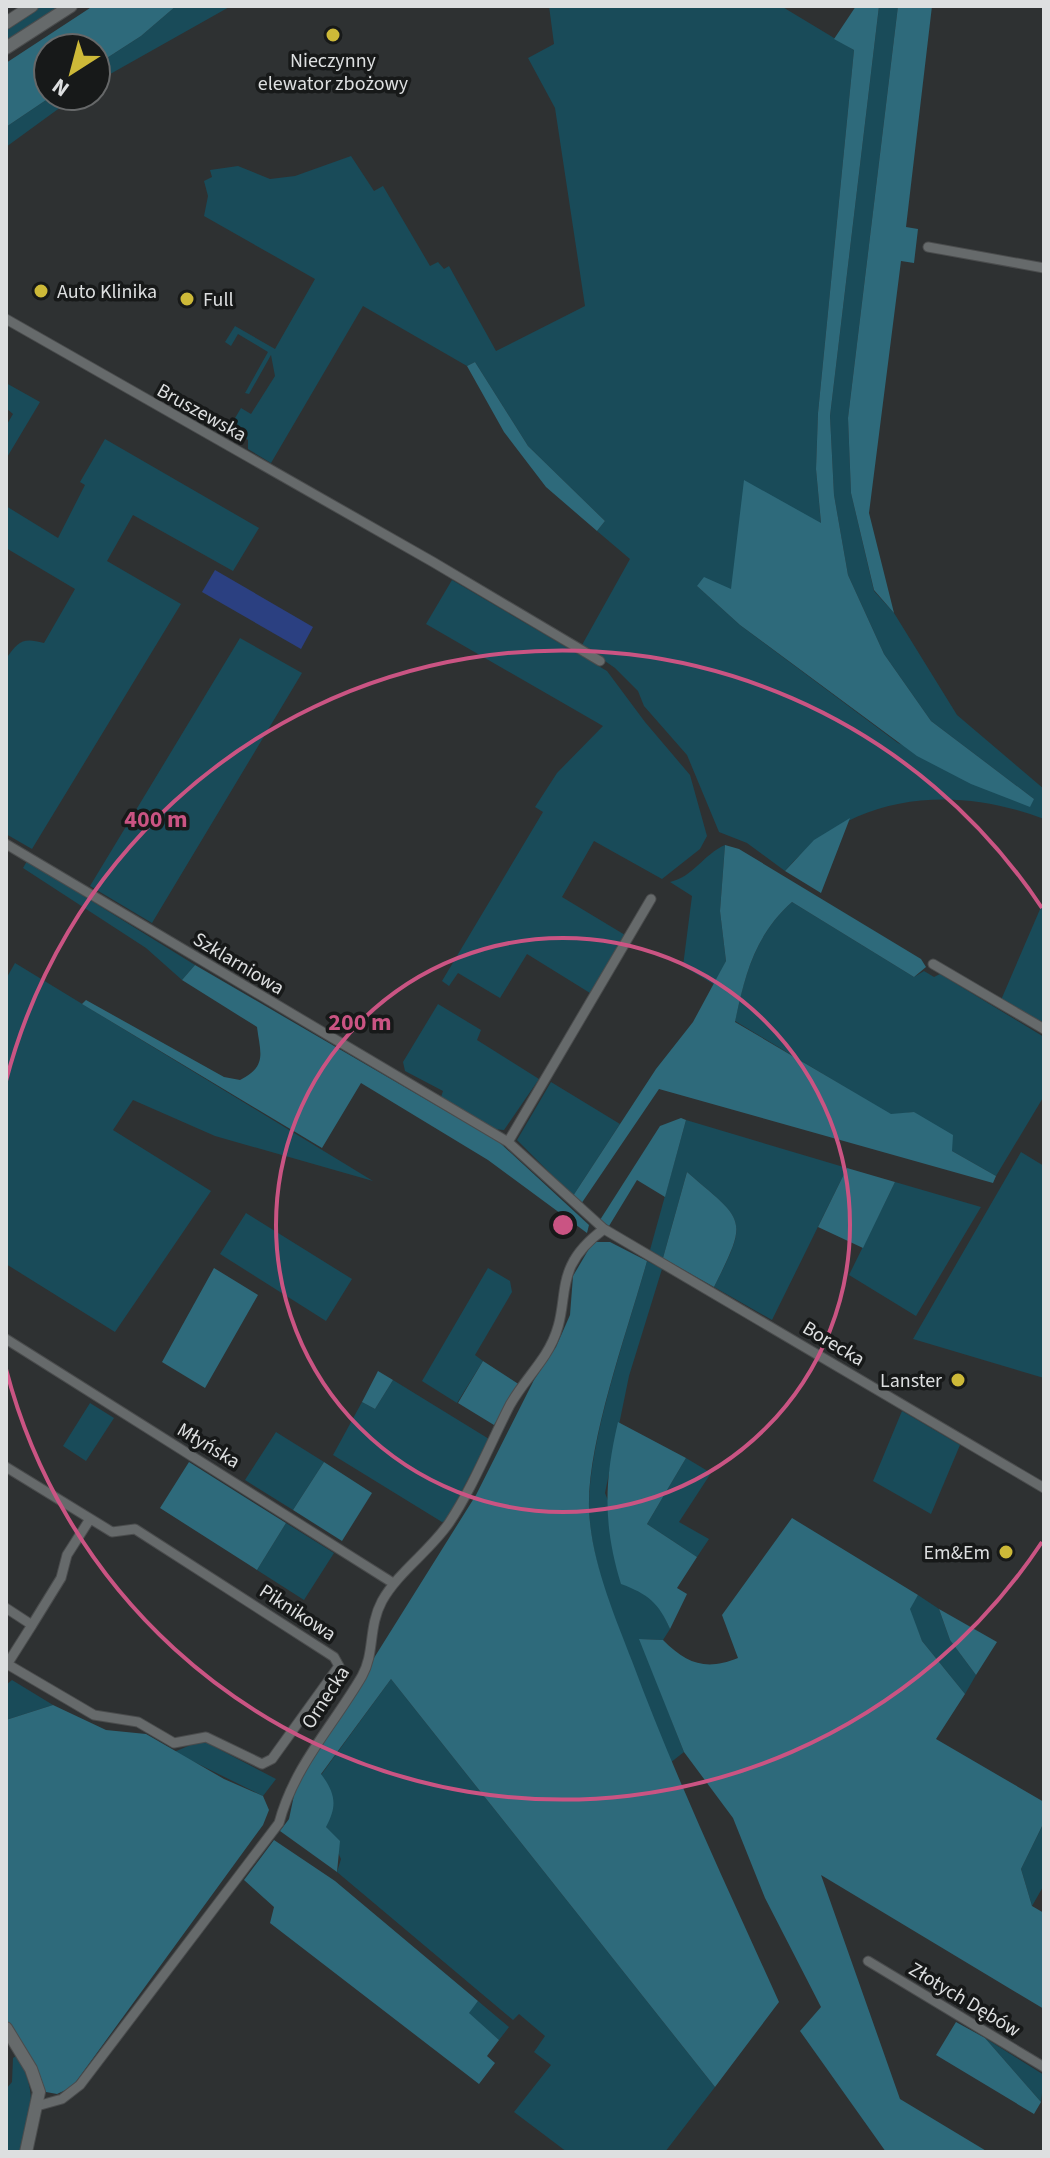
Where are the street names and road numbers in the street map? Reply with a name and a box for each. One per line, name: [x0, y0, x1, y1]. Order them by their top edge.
street label: Bruszewska: [152, 377, 252, 449]
street label: Szklarniowa: [188, 926, 289, 1002]
street label: Borecka: [797, 1314, 870, 1373]
street label: Młyńska: [172, 1416, 245, 1476]
street label: Piknikowa: [254, 1578, 341, 1648]
street label: Ornecka: [295, 1661, 357, 1735]
street label: Złotych Dębów: [903, 1955, 1026, 2044]

